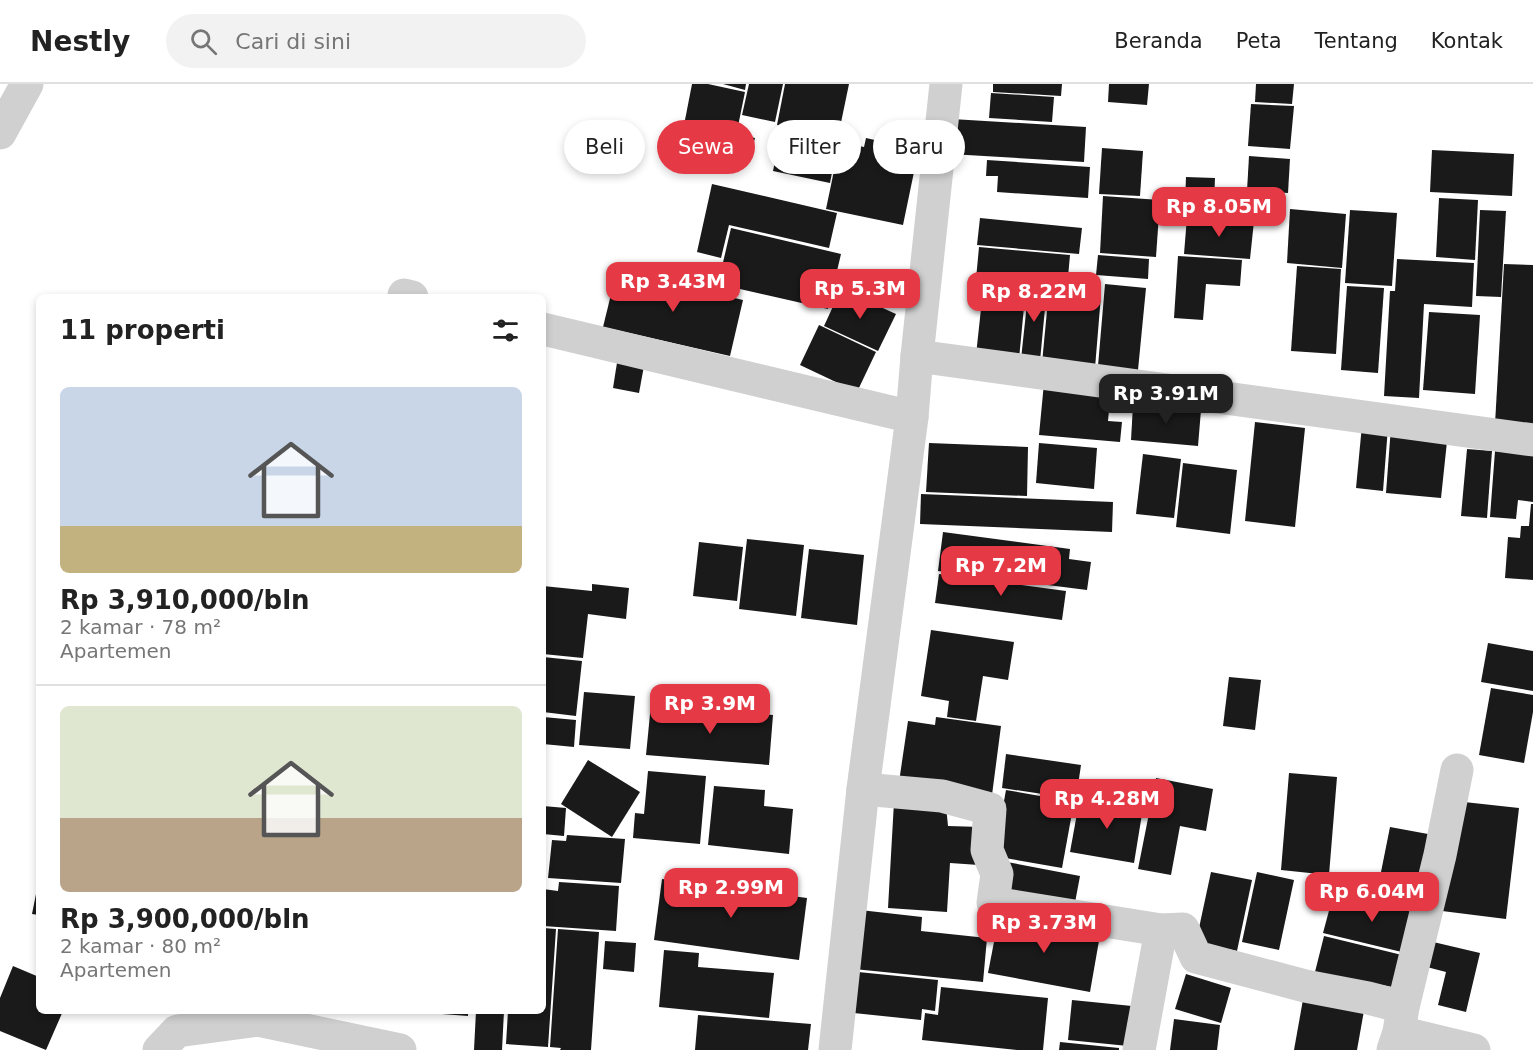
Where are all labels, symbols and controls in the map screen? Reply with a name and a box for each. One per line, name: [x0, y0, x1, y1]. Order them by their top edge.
search box: [166, 14, 586, 68]
text: Nestly: [30, 25, 130, 58]
icon: search: [187, 25, 220, 58]
text: Cari di sini: [235, 29, 351, 54]
text: Beranda: [1114, 29, 1203, 53]
text: Peta: [1236, 29, 1282, 53]
text: Tentang: [1315, 29, 1398, 53]
text: Kontak: [1431, 29, 1503, 53]
chip: Beli: [564, 120, 645, 174]
chip: Sewa: [657, 120, 755, 174]
chip: Filter: [767, 120, 861, 174]
chip: Baru: [873, 120, 965, 174]
pin: Rp 8.05M: [1157, 187, 1281, 238]
text: Rp 8.05M: [1166, 194, 1272, 218]
pin: Rp 3.43M: [611, 262, 735, 313]
text: Rp 3.43M: [620, 269, 726, 293]
pin: Rp 5.3M: [805, 269, 915, 320]
pin: Rp 8.22M: [972, 272, 1096, 323]
text: Rp 5.3M: [814, 276, 906, 300]
text: Rp 8.22M: [981, 279, 1087, 303]
icon: filters: [489, 314, 522, 347]
text: 11 properti: [60, 315, 225, 345]
pin: Rp 3.91M: [1104, 374, 1228, 425]
text: Rp 3.91M: [1113, 381, 1219, 405]
icon: home: [237, 426, 345, 534]
pin: Rp 7.2M: [946, 546, 1056, 597]
text: Rp 7.2M: [955, 553, 1047, 577]
text: Rp 3,910,000/bln: [60, 585, 310, 615]
text: 2 kamar · 78 m²: [60, 615, 221, 639]
text: Apartemen: [60, 639, 171, 663]
pin: Rp 3.9M: [655, 684, 765, 735]
text: Rp 3.9M: [664, 691, 756, 715]
icon: home: [237, 745, 345, 853]
pin: Rp 4.28M: [1045, 779, 1169, 830]
text: Rp 4.28M: [1054, 786, 1160, 810]
pin: Rp 2.99M: [669, 868, 793, 919]
pin: Rp 6.04M: [1310, 872, 1434, 923]
text: Rp 2.99M: [678, 875, 784, 899]
text: Rp 6.04M: [1319, 879, 1425, 903]
pin: Rp 3.73M: [982, 903, 1106, 954]
text: Rp 3,900,000/bln: [60, 904, 310, 934]
text: Rp 3.73M: [991, 910, 1097, 934]
text: 2 kamar · 80 m²: [60, 934, 221, 958]
text: Apartemen: [60, 958, 171, 982]

